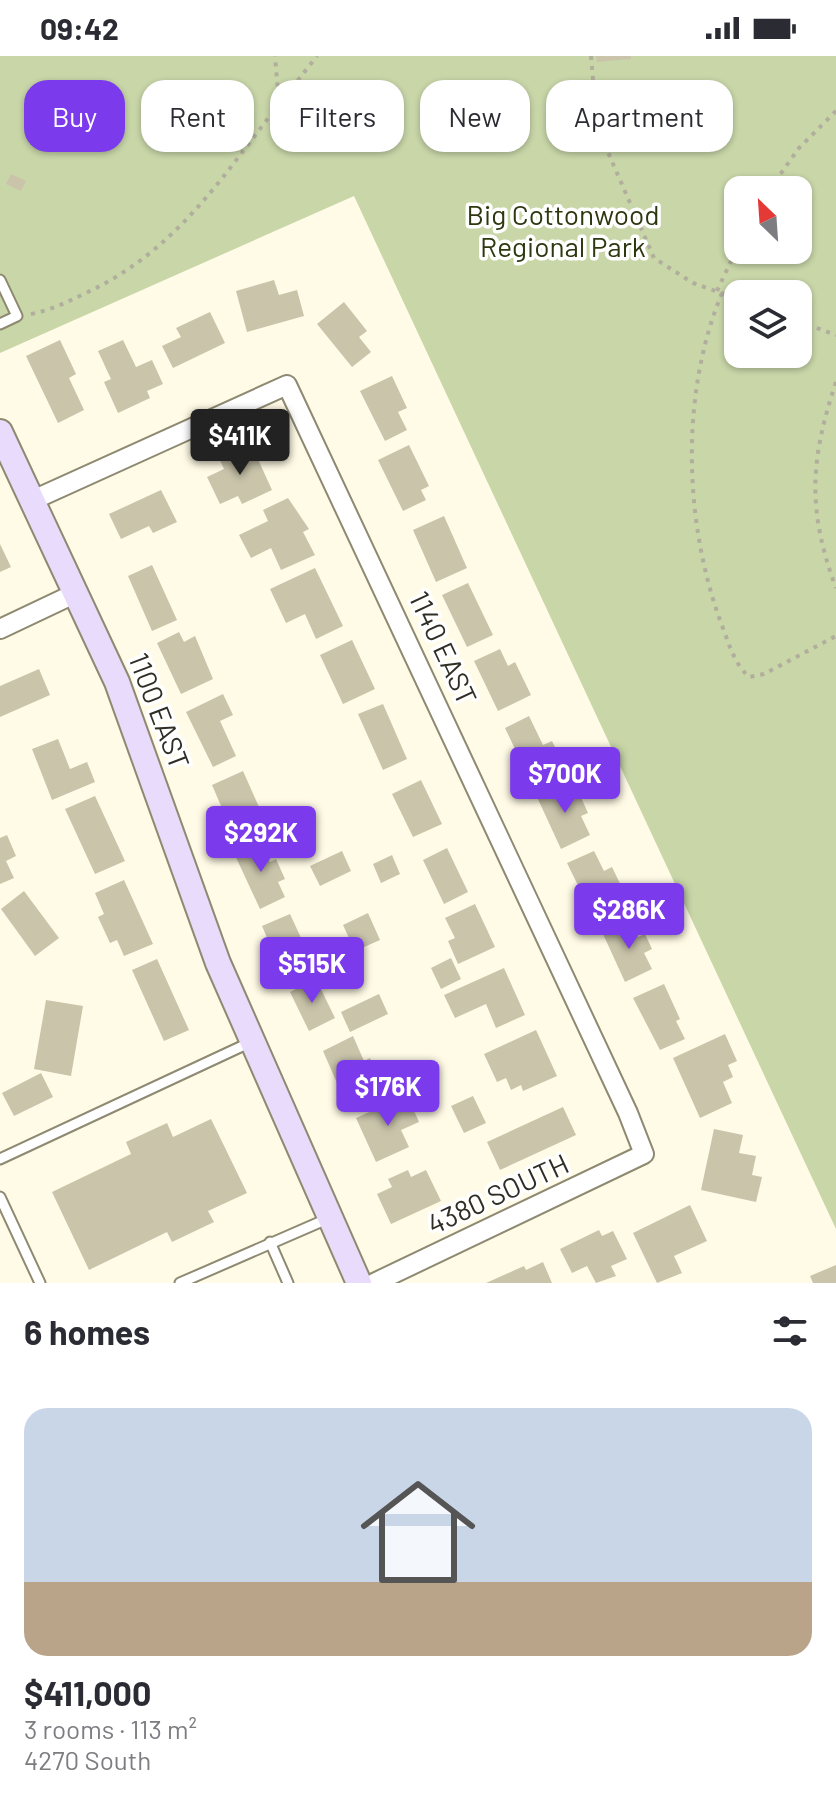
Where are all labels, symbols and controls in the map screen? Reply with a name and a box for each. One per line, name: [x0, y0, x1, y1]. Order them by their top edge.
text: 09:42: [40, 10, 119, 46]
chip: Buy: [24, 80, 125, 152]
chip: Rent: [141, 80, 254, 152]
chip: Filters: [270, 80, 404, 152]
chip: New: [420, 80, 530, 152]
chip: Apartment: [546, 80, 733, 152]
north arrow: [724, 176, 812, 264]
map controls: [724, 176, 812, 368]
park label: Big Cottonwood Regional Park: [467, 197, 659, 263]
button: layers: [724, 280, 812, 368]
pin: $411K: [184, 409, 296, 477]
text: $411K: [209, 419, 271, 450]
street label: 1140 EAST: [403, 585, 485, 710]
street label: 1100 EAST: [122, 648, 198, 773]
pin: $700K: [509, 747, 621, 815]
text: $700K: [528, 757, 602, 788]
pin: $292K: [205, 806, 317, 874]
text: $292K: [224, 816, 298, 847]
pin: $286K: [573, 883, 685, 951]
text: $286K: [592, 893, 666, 924]
pin: $515K: [256, 937, 368, 1005]
text: $515K: [278, 947, 346, 978]
pin: $176K: [332, 1060, 444, 1128]
text: $176K: [354, 1070, 422, 1101]
street label: 4380 SOUTH: [422, 1146, 574, 1241]
icon: filters: [768, 1309, 812, 1353]
text: 6 homes: [24, 1311, 150, 1352]
icon: home: [346, 1460, 490, 1604]
text: $411,000: [24, 1672, 151, 1713]
text: 3 rooms · 113 m²: [24, 1713, 197, 1744]
text: 4270 South: [24, 1744, 151, 1775]

